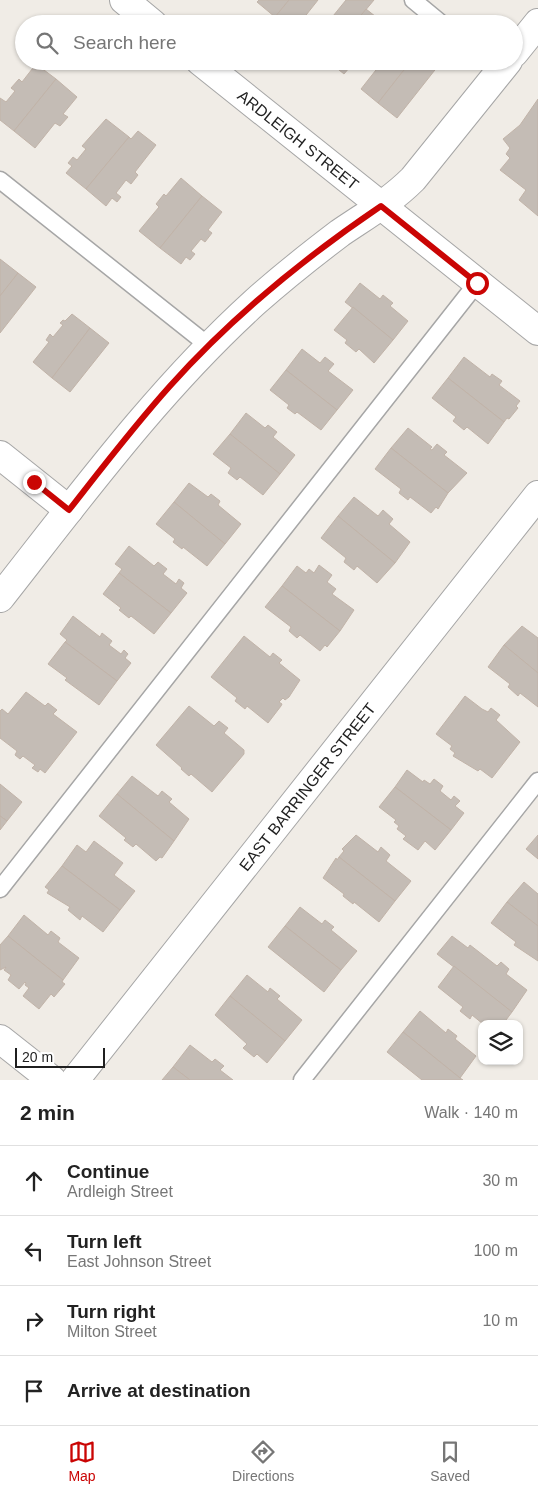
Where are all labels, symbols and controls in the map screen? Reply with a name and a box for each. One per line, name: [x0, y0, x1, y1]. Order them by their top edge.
search box: [15, 15, 523, 70]
icon: search: [33, 29, 61, 57]
text: Search here: [73, 32, 177, 53]
street label: ARDLEIGH STREET: [234, 87, 362, 193]
route start: [466, 272, 489, 295]
route end: [23, 471, 46, 494]
street label: EAST BARRINGER STREET: [236, 700, 379, 874]
map controls: [478, 1020, 523, 1065]
button: layers: [478, 1020, 523, 1065]
scale bar: [15, 1045, 105, 1068]
text: 20 m: [22, 1049, 53, 1065]
text: 2 min: [20, 1101, 75, 1124]
text: Walk · 140 m: [424, 1104, 518, 1121]
text: Continue: [67, 1161, 149, 1182]
icon: ahead: [20, 1167, 48, 1195]
text: 30 m: [482, 1172, 518, 1189]
text: Ardleigh Street: [67, 1183, 173, 1200]
text: Turn left: [67, 1231, 142, 1252]
icon: left: [20, 1237, 48, 1265]
text: 100 m: [474, 1242, 518, 1259]
text: East Johnson Street: [67, 1253, 211, 1270]
text: Turn right: [67, 1301, 155, 1322]
icon: right: [20, 1307, 48, 1335]
text: 10 m: [482, 1312, 518, 1329]
text: Milton Street: [67, 1323, 157, 1340]
icon: arrive: [20, 1377, 48, 1405]
text: Arrive at destination: [67, 1380, 251, 1401]
tab: Map: [68, 1438, 96, 1484]
tab: Directions: [232, 1438, 294, 1484]
tab: Saved: [430, 1438, 470, 1484]

